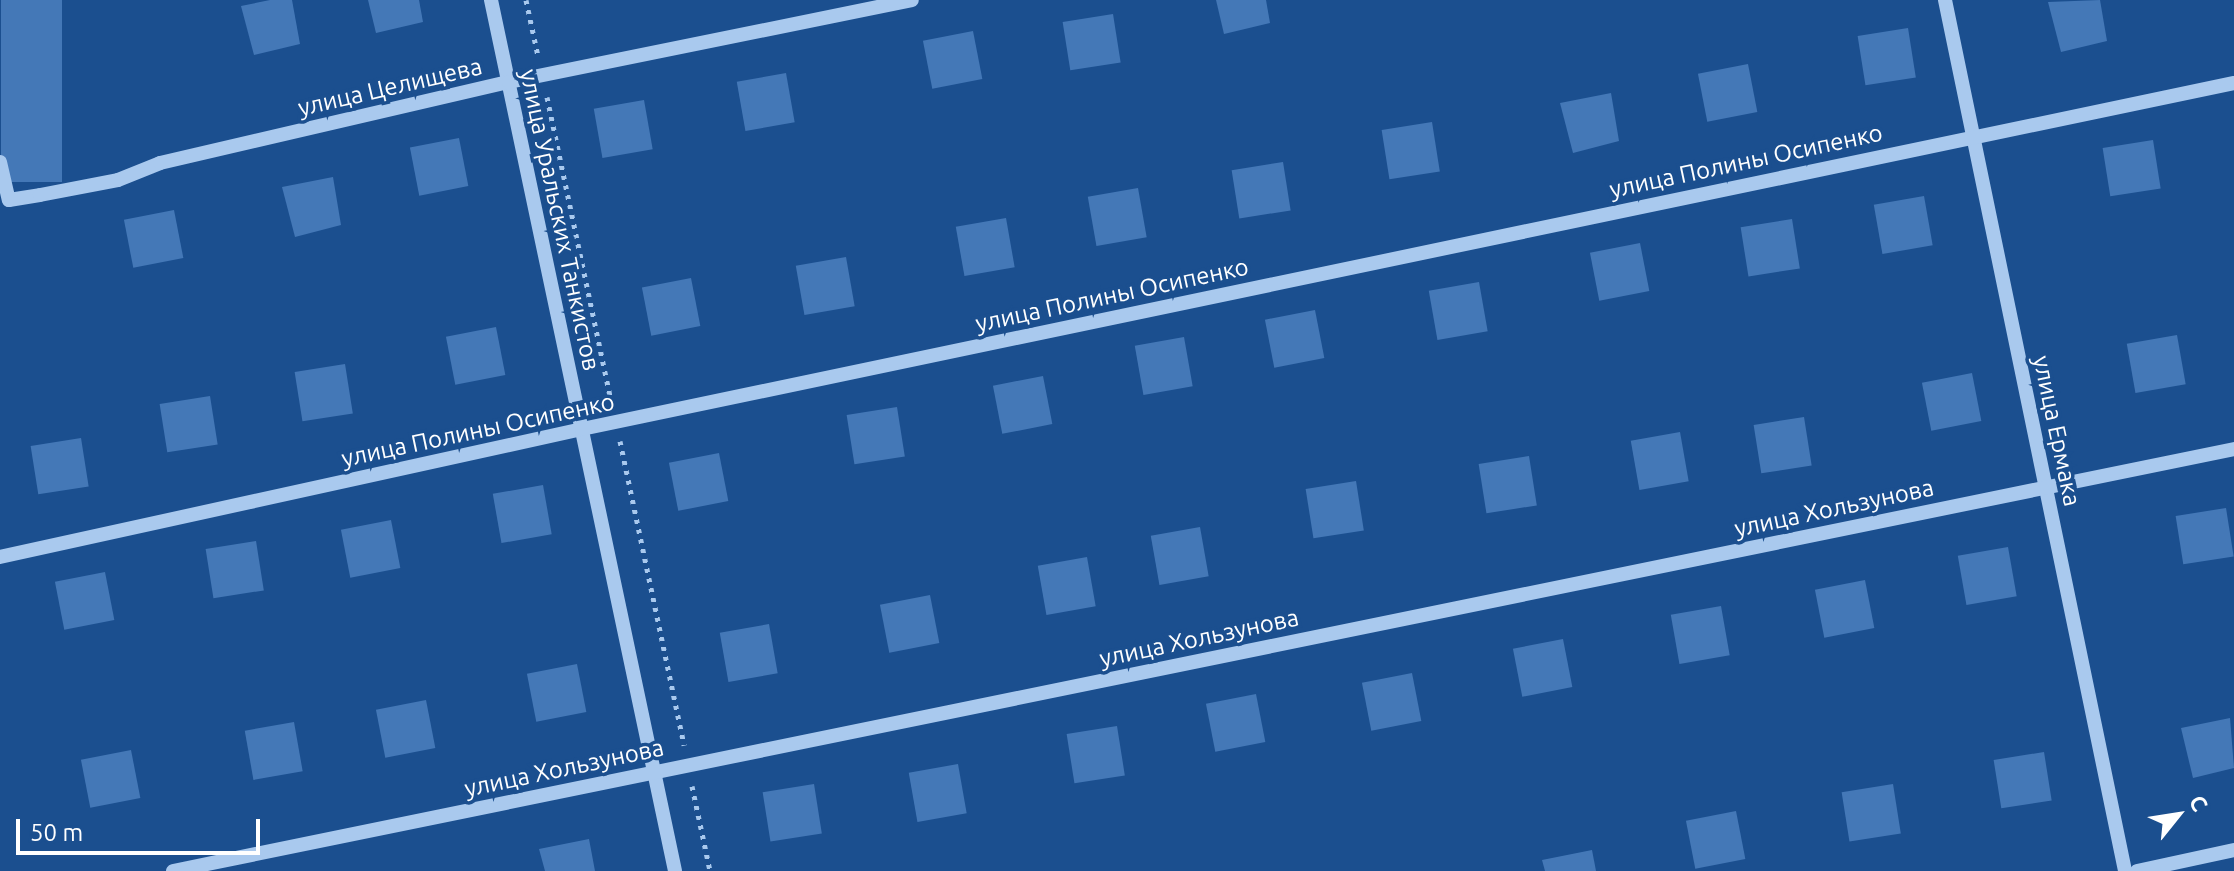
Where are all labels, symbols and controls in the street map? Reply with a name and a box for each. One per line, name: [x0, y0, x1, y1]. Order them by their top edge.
street label: улица Целищева: [295, 52, 485, 122]
street label: улица Уральских Танкистов: [514, 67, 606, 373]
street label: улица Полины Осипенко: [1607, 118, 1885, 204]
street label: улица Полины Осипенко: [973, 252, 1251, 338]
street label: улица Ермака: [2027, 353, 2087, 509]
street label: улица Полины Осипенко: [339, 387, 617, 473]
street label: улица Хользунова: [1732, 473, 1936, 543]
street label: улица Хользунова: [1097, 603, 1301, 673]
street label: улица Хользунова: [462, 733, 666, 803]
north arrow: [2138, 775, 2218, 855]
text: С: [2185, 790, 2214, 815]
scale bar: [20, 803, 264, 853]
text: 50 m: [30, 819, 83, 846]

